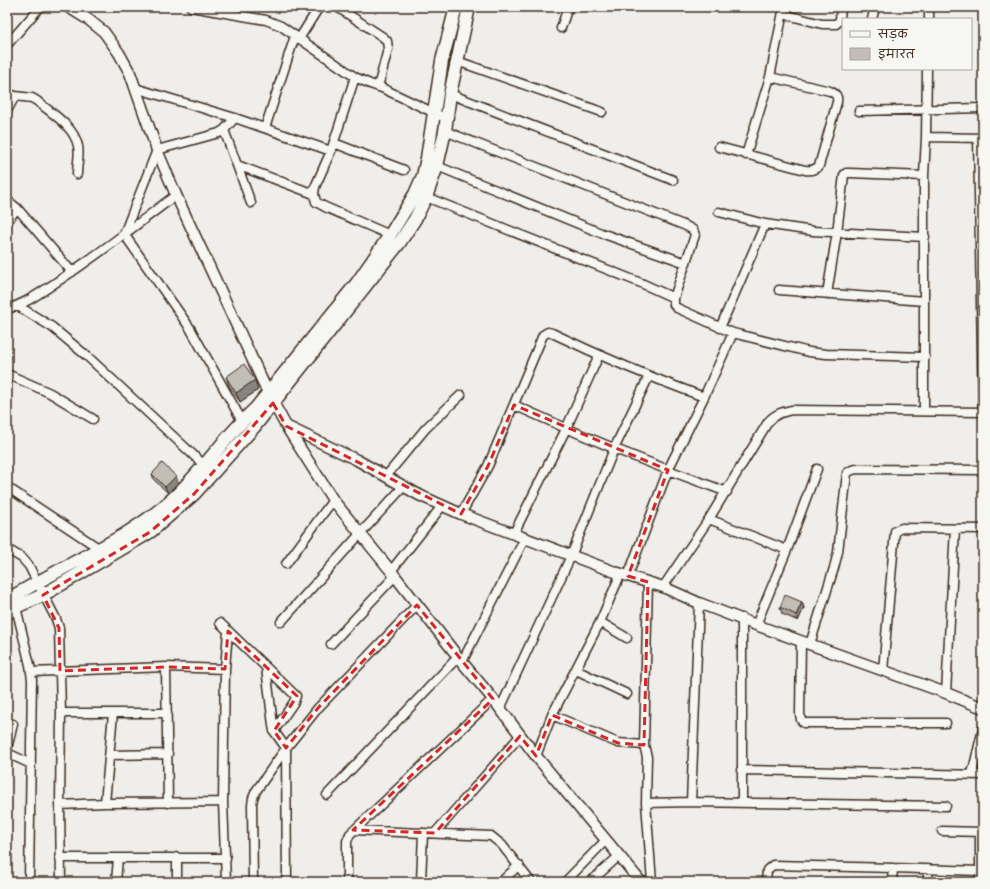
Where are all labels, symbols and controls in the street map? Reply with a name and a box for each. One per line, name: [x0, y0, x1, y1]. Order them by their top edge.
legend: [842, 18, 972, 70]
text: सड़क: [877, 25, 909, 42]
text: इमारत: [878, 45, 916, 61]

